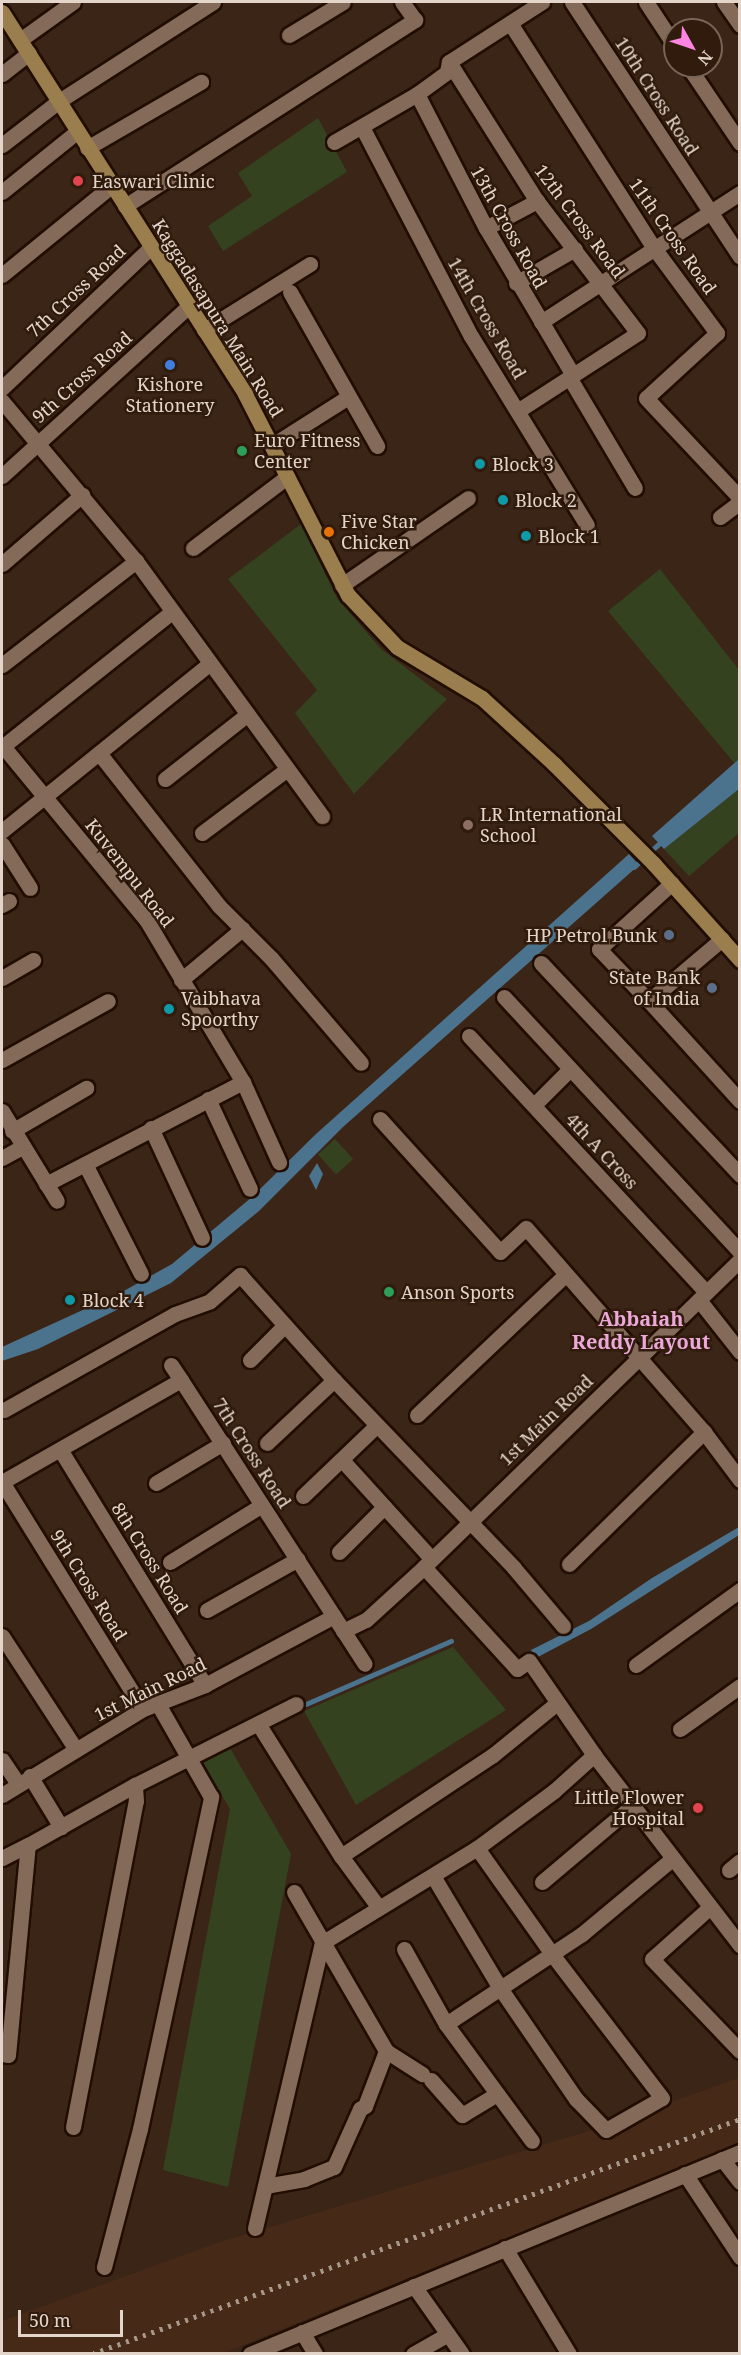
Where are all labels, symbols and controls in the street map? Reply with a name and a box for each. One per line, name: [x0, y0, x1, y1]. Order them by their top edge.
north arrow: [663, 18, 723, 78]
street label: 10th Cross Road: [611, 33, 703, 159]
text: N: [693, 46, 718, 70]
street label: 12th Cross Road: [530, 160, 630, 282]
street label: 13th Cross Road: [466, 162, 552, 292]
place label: Easwari Clinic: [92, 170, 215, 192]
marker: Easwari Clinic: [69, 172, 87, 190]
street label: 11th Cross Road: [625, 174, 721, 298]
street label: Kaggadasapura Main Road: [148, 215, 288, 421]
street label: 7th Cross Road: [22, 240, 130, 342]
street label: 14th Cross Road: [443, 253, 531, 383]
street label: 9th Cross Road: [28, 327, 136, 427]
marker: Kishore Stationery: [163, 358, 177, 372]
place label: Kishore Stationery: [126, 374, 214, 416]
place label: Euro Fitness Center: [254, 430, 360, 472]
marker: Euro Fitness Center: [235, 444, 249, 458]
place label: Block 3: [492, 453, 554, 475]
marker: Block 3: [473, 457, 487, 471]
place label: Block 2: [515, 489, 577, 511]
marker: Block 2: [496, 493, 510, 507]
place label: Five Star Chicken: [341, 511, 417, 554]
marker: Five Star Chicken: [322, 525, 336, 539]
place label: Block 1: [538, 525, 600, 547]
marker: Block 1: [519, 529, 533, 543]
place label: LR International School: [480, 804, 622, 846]
street label: Kuvempu Road: [81, 815, 179, 931]
marker: LR International School: [461, 818, 475, 832]
place label: HP Petrol Bunk: [526, 924, 657, 946]
marker: HP Petrol Bunk: [662, 928, 676, 942]
place label: State Bank of India: [609, 967, 700, 1010]
marker: State Bank of India: [705, 981, 719, 995]
place label: Vaibhava Spoorthy: [181, 988, 261, 1030]
marker: Vaibhava Spoorthy: [162, 1002, 176, 1016]
street label: 4th A Cross: [561, 1109, 643, 1193]
place label: Anson Sports: [401, 1281, 514, 1303]
marker: Anson Sports: [382, 1285, 396, 1299]
place label: Block 4: [82, 1289, 144, 1311]
marker: Block 4: [63, 1293, 77, 1307]
district label: Abbaiah Reddy Layout: [572, 1307, 710, 1354]
street label: 1st Main Road: [495, 1370, 597, 1470]
street label: 7th Cross Road: [208, 1394, 296, 1512]
street label: 8th Cross Road: [107, 1499, 193, 1617]
street label: 9th Cross Road: [46, 1526, 132, 1644]
street label: 1st Main Road: [91, 1653, 209, 1725]
place label: Little Flower Hospital: [574, 1787, 684, 1830]
marker: Little Flower Hospital: [689, 1799, 707, 1817]
scale bar: [21, 2298, 126, 2336]
text: 50 m: [29, 2308, 71, 2332]

